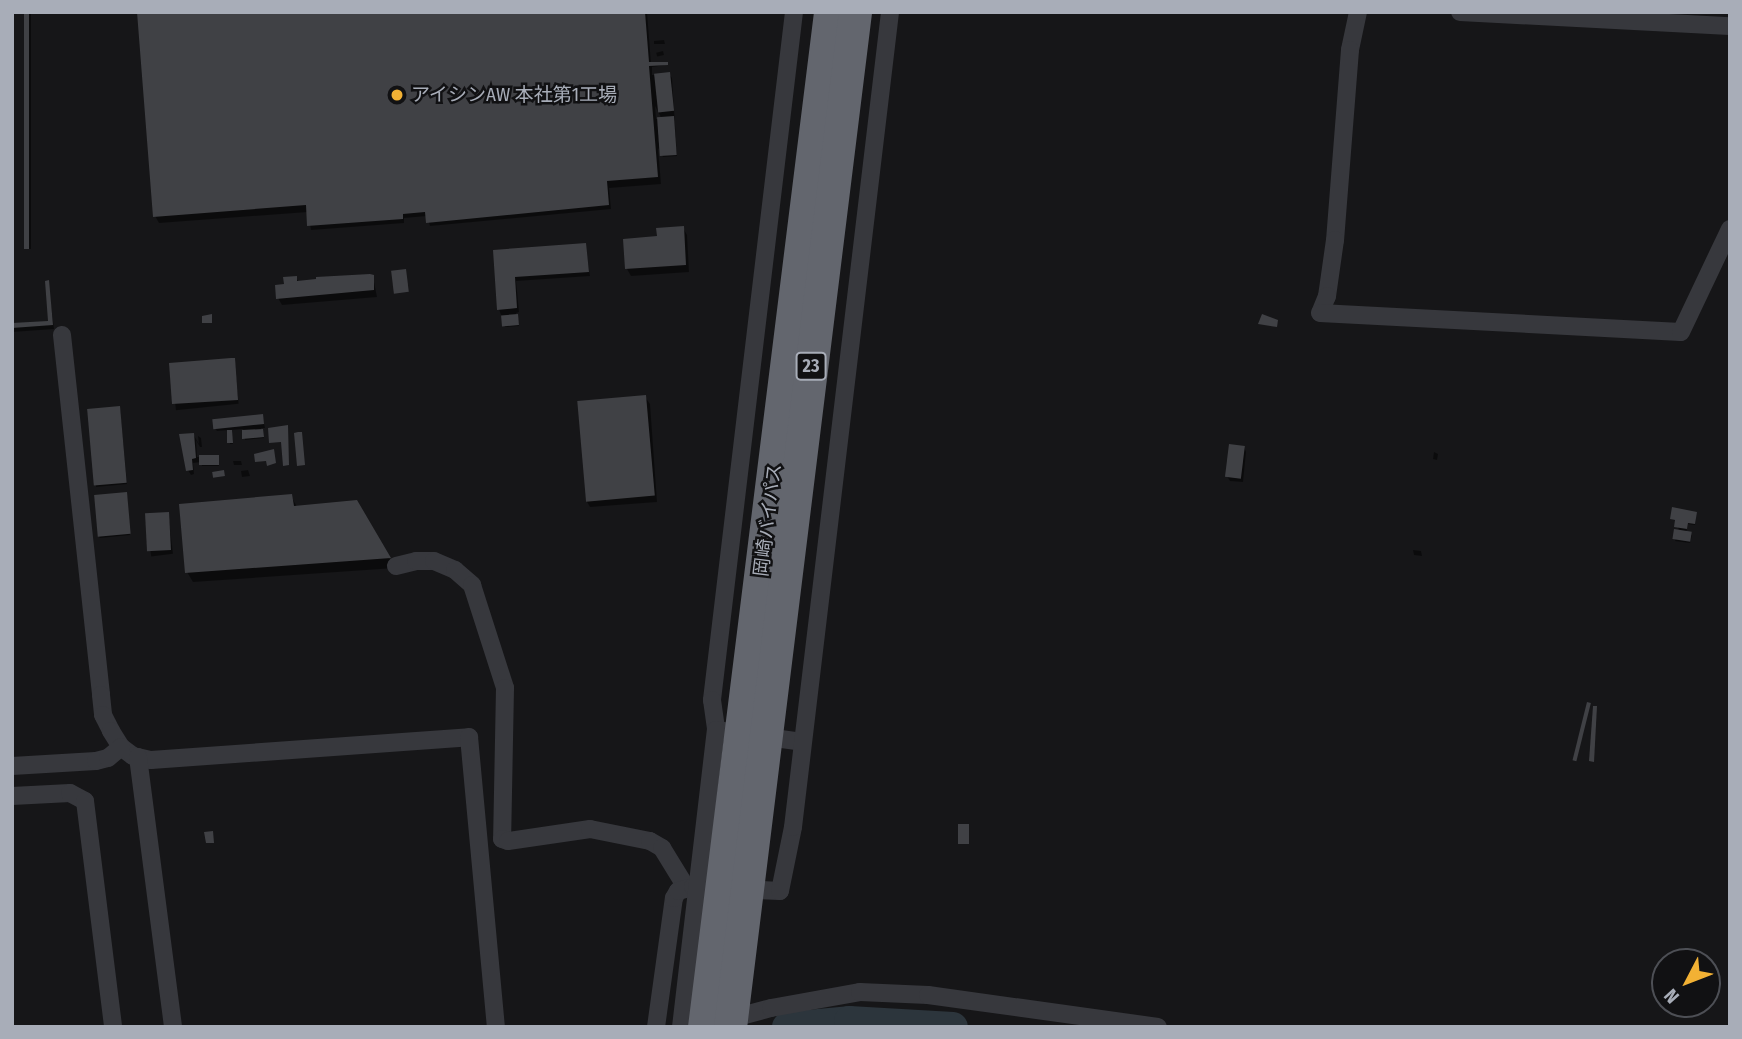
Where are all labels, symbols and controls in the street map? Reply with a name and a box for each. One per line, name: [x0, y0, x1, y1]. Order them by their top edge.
place label: アイシンAW 本社第1工場: [411, 84, 618, 106]
marker: アイシンAW 本社第1工場: [389, 87, 405, 103]
road number: 23: [795, 352, 827, 380]
street label: 岡崎バイパス: [750, 462, 786, 578]
north arrow: [1651, 948, 1721, 1018]
text: N: [1659, 984, 1684, 1008]

